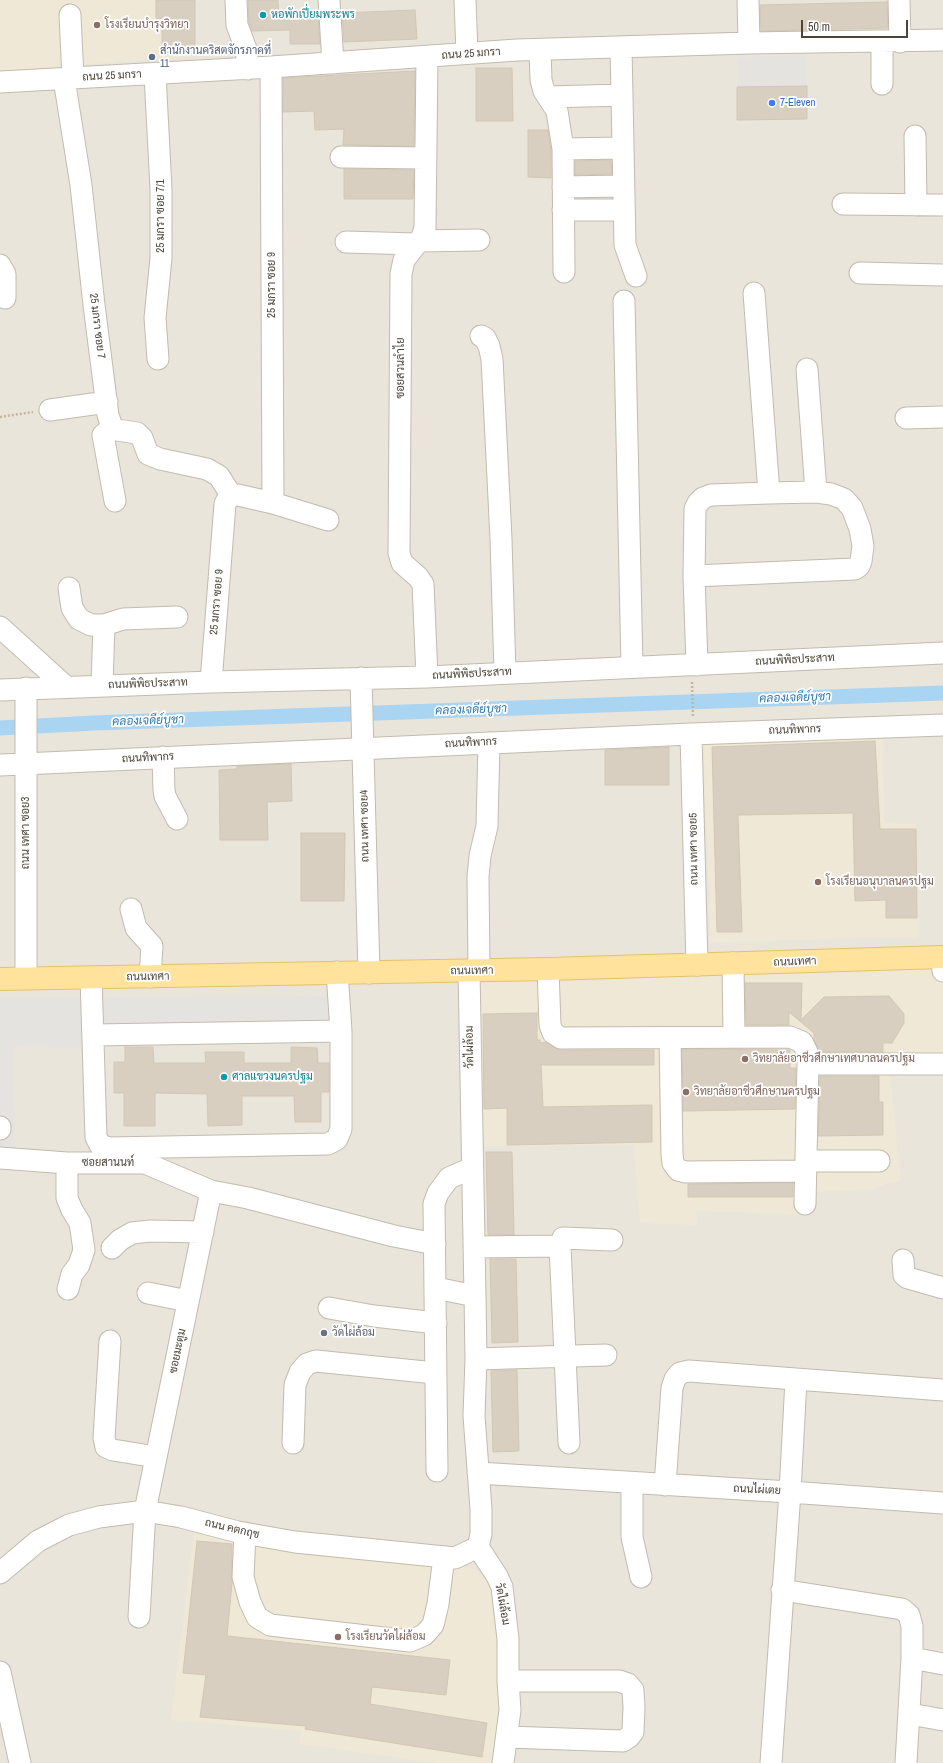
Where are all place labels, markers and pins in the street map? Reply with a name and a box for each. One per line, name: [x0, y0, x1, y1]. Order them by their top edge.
place label: หอพักเปี่ยมพระพร: [271, 8, 355, 22]
marker: หอพักเปี่ยมพระพร: [258, 10, 268, 20]
place label: โรงเรียนบำรุงวิทยา: [105, 18, 189, 32]
marker: โรงเรียนบำรุงวิทยา: [92, 20, 102, 30]
place label: สำนักงานคริสตจักรภาคที่ 11: [160, 44, 271, 70]
marker: สำนักงานคริสตจักรภาคที่ 11: [147, 52, 157, 62]
place label: 7-Eleven: [780, 96, 816, 110]
marker: 7-Eleven: [767, 98, 777, 108]
place label: โรงเรียนอนุบาลนครปฐม: [826, 875, 934, 889]
marker: โรงเรียนอนุบาลนครปฐม: [813, 877, 823, 887]
place label: วิทยาลัยอาชีวศึกษาเทศบาลนครปฐม: [753, 1052, 915, 1066]
marker: วิทยาลัยอาชีวศึกษาเทศบาลนครปฐม: [740, 1054, 750, 1064]
place label: ศาลแขวงนครปฐม: [232, 1070, 313, 1084]
marker: ศาลแขวงนครปฐม: [219, 1072, 229, 1082]
place label: วิทยาลัยอาชีวศึกษานครปฐม: [694, 1085, 820, 1099]
marker: วิทยาลัยอาชีวศึกษานครปฐม: [681, 1087, 691, 1097]
place label: วัดไผ่ล้อม: [332, 1326, 375, 1340]
marker: วัดไผ่ล้อม: [319, 1328, 329, 1338]
place label: โรงเรียนวัดไผ่ล้อม: [346, 1630, 425, 1644]
marker: โรงเรียนวัดไผ่ล้อม: [333, 1632, 343, 1642]

